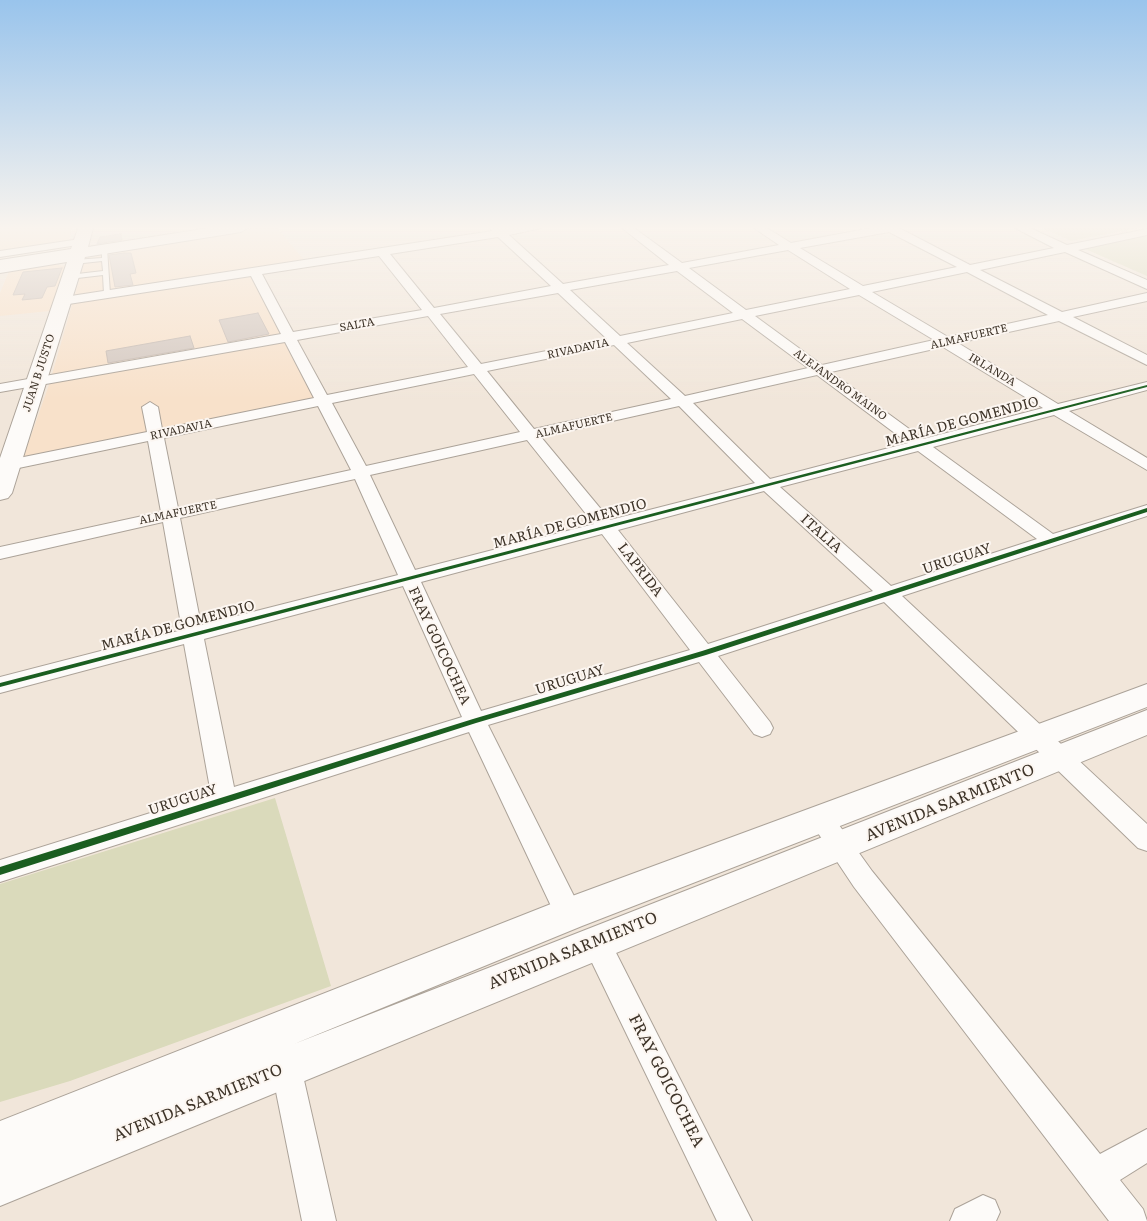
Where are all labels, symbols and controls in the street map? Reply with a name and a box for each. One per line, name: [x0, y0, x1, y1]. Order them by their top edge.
street label: SALTA: [339, 315, 375, 335]
street label: ALMAFUERTE: [929, 322, 1009, 352]
street label: JUAN B JUSTO: [20, 333, 58, 413]
street label: RIVADAVIA: [546, 336, 610, 362]
street label: ALEJANDRO MAINO: [791, 347, 889, 423]
street label: IRLANDA: [966, 351, 1018, 389]
street label: MARÍA DE GOMENDIO: [883, 393, 1041, 451]
street label: ALMAFUERTE: [534, 411, 614, 441]
street label: RIVADAVIA: [149, 417, 213, 443]
street label: MARÍA DE GOMENDIO: [491, 495, 649, 553]
street label: ALMAFUERTE: [138, 498, 218, 528]
street label: ITALIA: [797, 511, 845, 557]
street label: LAPRIDA: [614, 540, 666, 600]
street label: URUGUAY: [920, 540, 994, 578]
street label: FRAY GOICOCHEA: [404, 584, 474, 708]
street label: MARÍA DE GOMENDIO: [99, 597, 257, 655]
street label: URUGUAY: [533, 662, 607, 698]
street label: AVENIDA SARMIENTO: [863, 760, 1037, 846]
street label: URUGUAY: [146, 781, 220, 819]
street label: AVENIDA SARMIENTO: [486, 908, 660, 994]
street label: FRAY GOICOCHEA: [624, 1011, 708, 1151]
street label: AVENIDA SARMIENTO: [111, 1060, 285, 1146]

